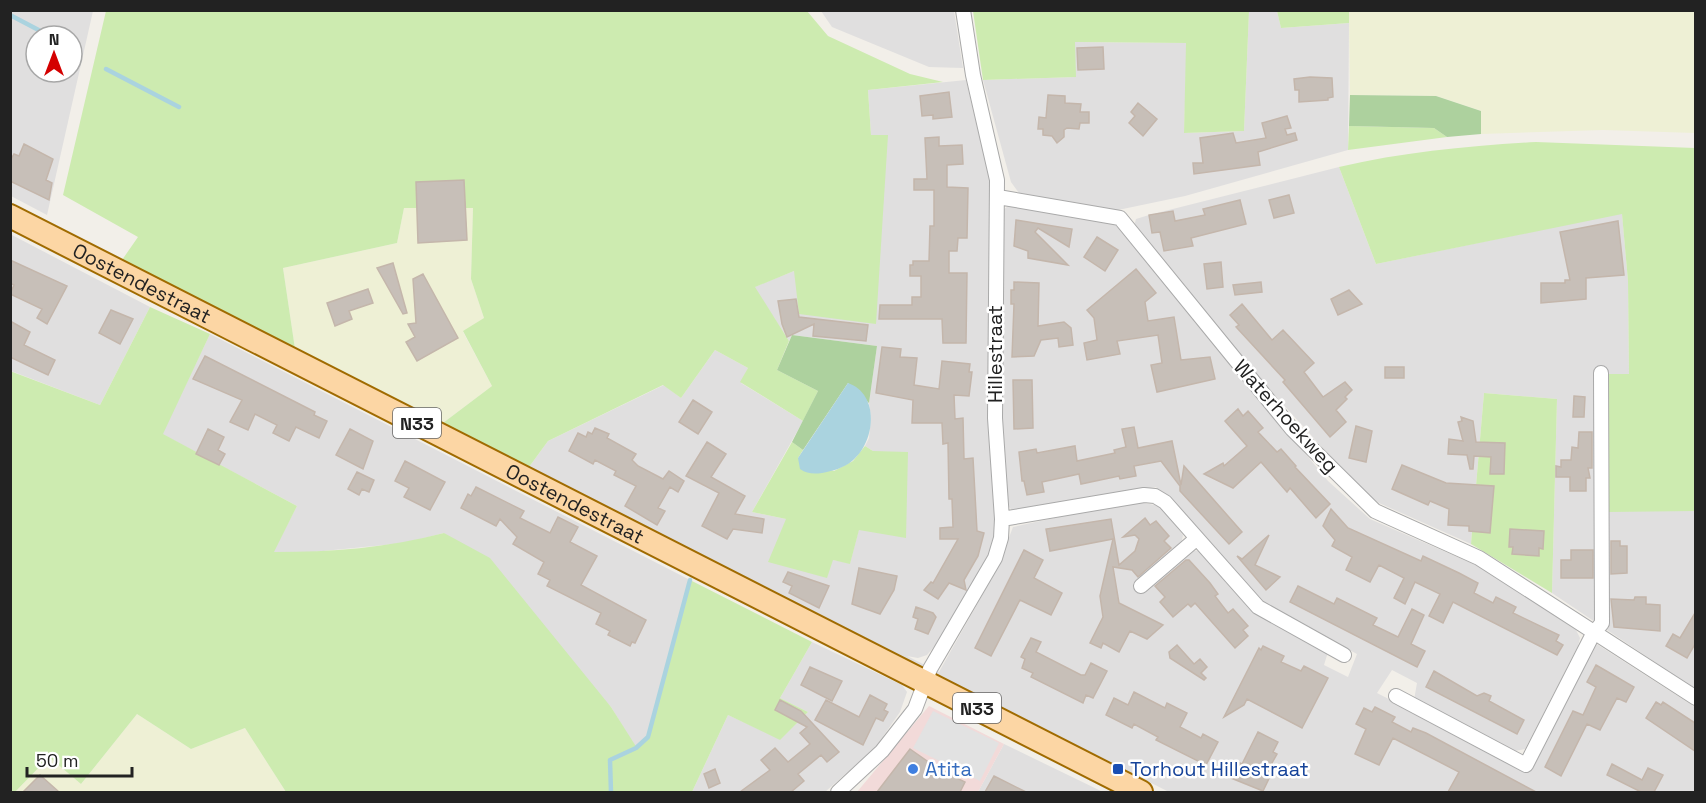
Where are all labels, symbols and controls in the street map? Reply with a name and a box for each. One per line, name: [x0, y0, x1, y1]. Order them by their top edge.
north arrow: [24, 24, 84, 84]
text: N: [49, 29, 59, 50]
street label: Oostendestraat: [68, 237, 216, 329]
street label: Hillestraat: [982, 305, 1008, 403]
street label: Waterhoekweg: [1228, 354, 1344, 478]
road number: N33: [393, 408, 441, 438]
street label: Oostendestraat: [501, 458, 649, 550]
road number: N33: [953, 693, 1001, 723]
scale bar: [27, 740, 132, 778]
text: 50 m: [36, 749, 78, 772]
place label: Atita: [925, 756, 972, 782]
place label: Torhout Hillestraat: [1130, 756, 1309, 782]
marker: Atita: [906, 762, 920, 776]
marker: Torhout Hillestraat: [1111, 762, 1125, 776]

